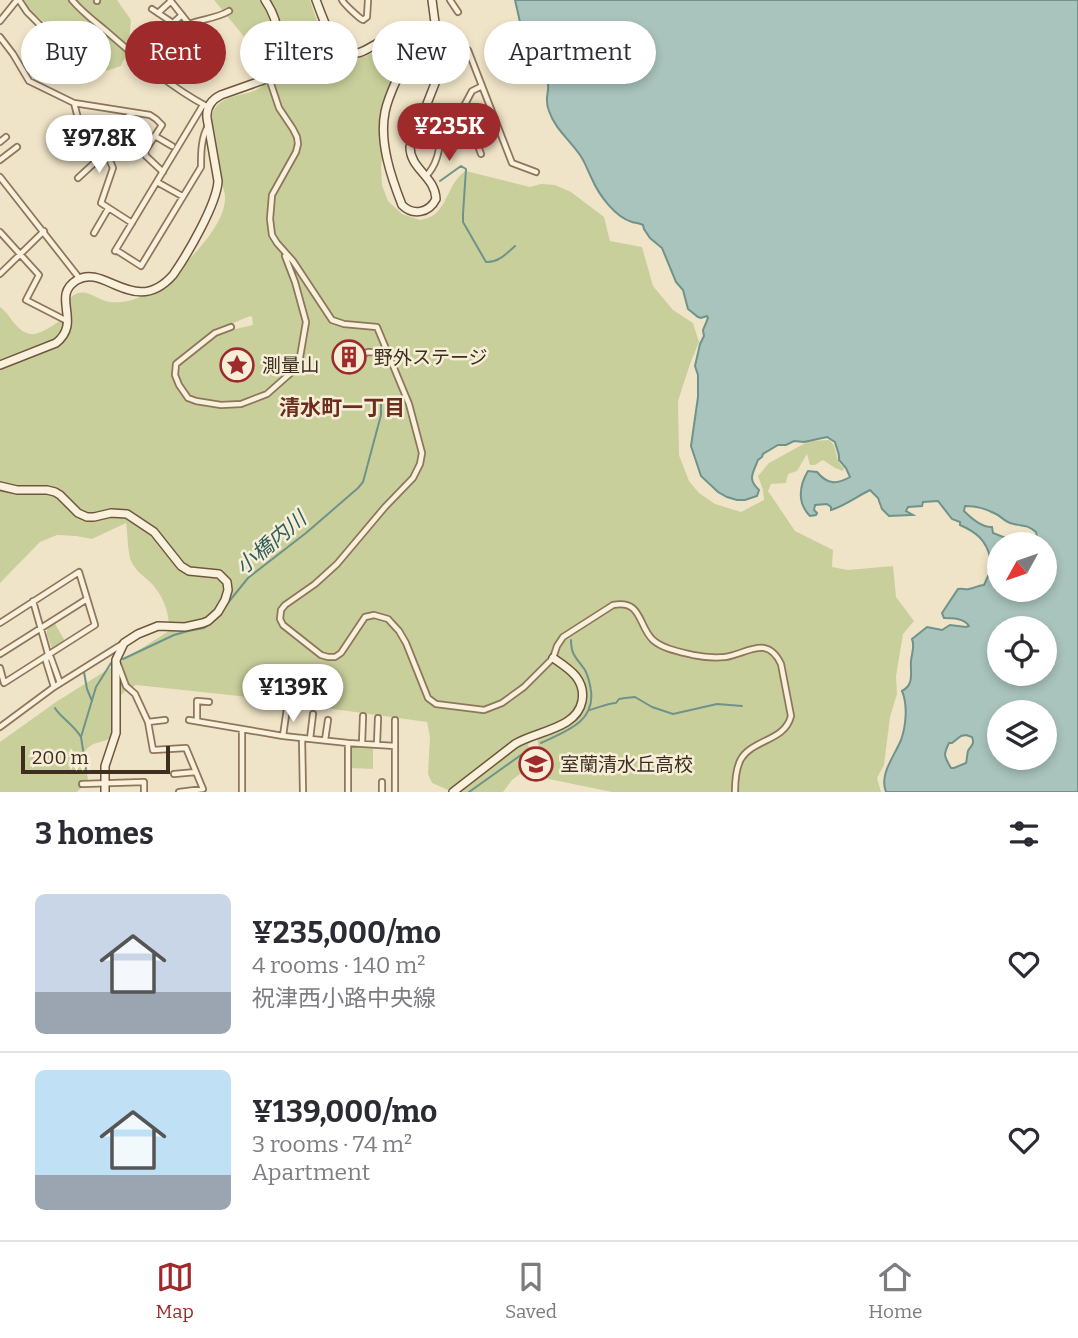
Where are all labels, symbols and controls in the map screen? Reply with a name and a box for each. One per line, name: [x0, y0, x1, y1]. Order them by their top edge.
chip: Buy: [21, 21, 111, 84]
chip: Rent: [125, 21, 226, 84]
chip: Filters: [240, 21, 358, 84]
chip: New: [372, 21, 470, 84]
chip: Apartment: [484, 21, 656, 84]
pin: ¥235K: [400, 104, 498, 163]
text: ¥235K: [413, 112, 485, 140]
pin: ¥97.8K: [42, 116, 156, 175]
text: ¥97.8K: [62, 124, 136, 152]
building icon: 野外ステージ: [330, 338, 368, 376]
place icon: 測量山: [218, 346, 256, 384]
place label: 野外ステージ: [374, 346, 488, 369]
place label: 測量山: [262, 354, 319, 377]
district label: 清水町一丁目: [279, 395, 405, 421]
water label: 小橋内川: [230, 505, 313, 580]
north arrow: [987, 532, 1057, 602]
map controls: [987, 532, 1057, 770]
button: locate: [987, 616, 1057, 686]
pin: ¥139K: [244, 664, 342, 724]
text: ¥139K: [258, 673, 328, 701]
button: layers: [987, 700, 1057, 770]
scale bar: [21, 743, 170, 775]
school or university icon: 室蘭清水丘高校: [517, 745, 555, 783]
text: 200 m: [32, 746, 89, 769]
place label: 室蘭清水丘高校: [560, 753, 693, 776]
icon: filters: [1005, 815, 1043, 853]
text: 3 homes: [35, 816, 154, 852]
text: ¥235,000/mo: [252, 915, 441, 951]
icon: home: [91, 922, 175, 1006]
icon: heart: [1005, 945, 1043, 983]
text: 4 rooms · 140 m²: [252, 951, 425, 979]
text: 祝津西小路中央線: [252, 984, 436, 1012]
text: ¥139,000/mo: [252, 1094, 437, 1130]
icon: home: [91, 1098, 175, 1182]
icon: heart: [1005, 1121, 1043, 1159]
text: 3 rooms · 74 m²: [252, 1130, 412, 1158]
text: Apartment: [252, 1158, 370, 1186]
tab: Map: [156, 1258, 194, 1323]
tab: Saved: [505, 1258, 557, 1323]
tab: Home: [868, 1258, 922, 1323]

